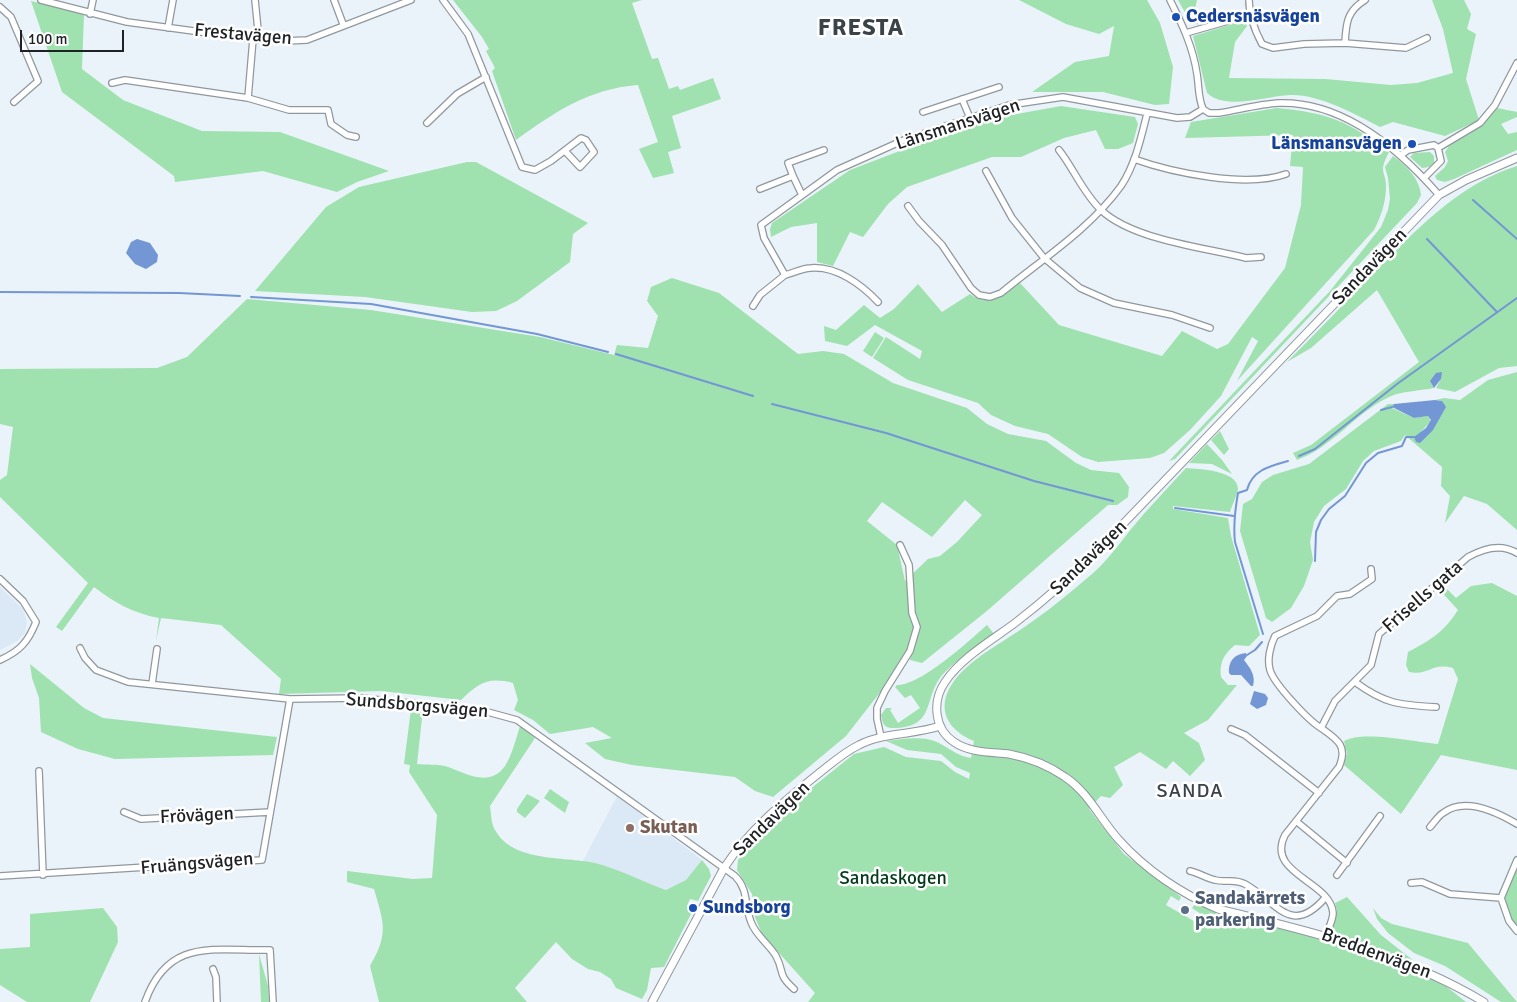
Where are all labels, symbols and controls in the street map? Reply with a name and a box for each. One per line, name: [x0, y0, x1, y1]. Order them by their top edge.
place label: Cedersnäsvägen: [1186, 6, 1320, 28]
marker: Cedersnäsvägen: [1170, 11, 1182, 23]
district label: FRESTA: [817, 15, 905, 43]
street label: Frestavägen: [193, 19, 293, 51]
scale bar: [22, 20, 126, 52]
text: 100 m: [28, 30, 68, 48]
street label: Länsmansvägen: [893, 94, 1023, 156]
place label: Länsmansvägen: [1271, 133, 1402, 155]
marker: Länsmansvägen: [1406, 138, 1418, 150]
street label: Sandavägen: [1328, 224, 1412, 310]
street label: Sandavägen: [1046, 516, 1132, 600]
street label: Frisells gata: [1378, 556, 1468, 638]
street label: Sundsborgsvägen: [345, 688, 489, 724]
street label: Sandavägen: [729, 777, 815, 861]
district label: SANDA: [1156, 780, 1224, 804]
street label: Frövägen: [160, 803, 234, 829]
place label: Skutan: [640, 817, 698, 839]
marker: Skutan: [624, 822, 636, 834]
street label: Fruängsvägen: [140, 848, 254, 880]
park label: Sandaskogen: [839, 868, 947, 890]
place label: Sandakärrets parkering: [1195, 888, 1305, 932]
place label: Sundsborg: [703, 897, 791, 919]
marker: Sundsborg: [687, 902, 699, 914]
marker: Sandakärrets parkering: [1179, 904, 1191, 916]
street label: Breddenvägen: [1318, 924, 1434, 984]

